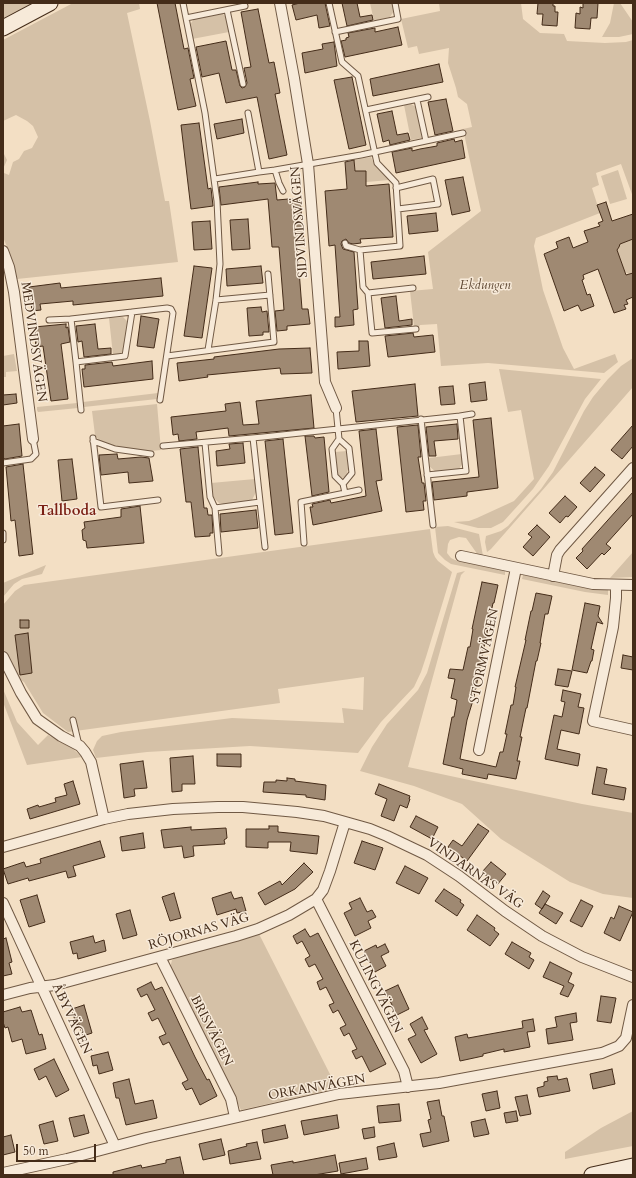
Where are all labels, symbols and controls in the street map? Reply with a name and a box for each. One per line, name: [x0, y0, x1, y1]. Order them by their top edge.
street label: SIDVINDSVÄGEN: [288, 166, 312, 278]
park label: Ekdungen: [460, 278, 510, 294]
street label: MEDVINDSVÄGEN: [17, 281, 49, 403]
district label: Tallboda: [38, 503, 96, 521]
street label: STORMVÄGEN: [467, 607, 503, 705]
street label: VINDARNAS VÄG: [424, 835, 526, 913]
street label: RÖJORNAS VÄG: [147, 910, 251, 954]
street label: KULINGVÄGEN: [345, 938, 405, 1036]
street label: ÅBYVÄGEN: [48, 981, 94, 1057]
street label: BRISVÄGEN: [187, 993, 235, 1069]
street label: ORKANVÄGEN: [267, 1072, 367, 1104]
scale bar: [18, 1136, 98, 1162]
text: 50 m: [23, 1143, 49, 1159]

